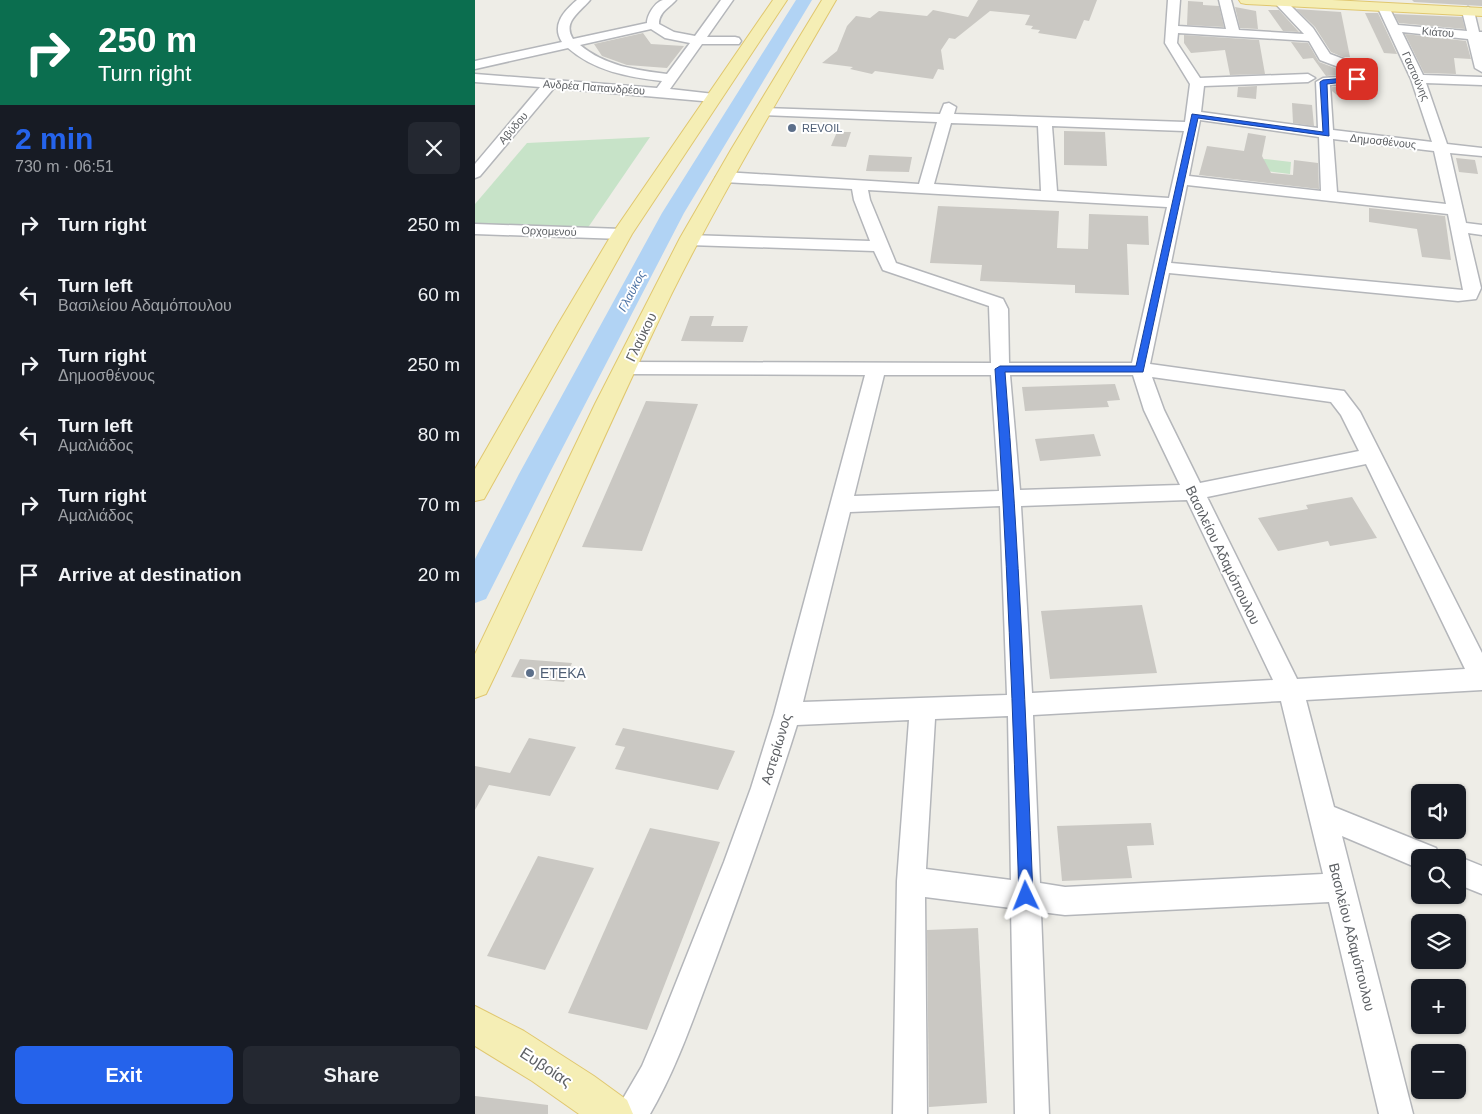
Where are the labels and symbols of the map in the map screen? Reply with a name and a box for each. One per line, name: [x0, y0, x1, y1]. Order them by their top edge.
street label: Κιάτου: [1421, 25, 1455, 39]
street label: Γαστούνης: [1400, 50, 1432, 102]
pin: [1336, 58, 1378, 100]
street label: Ανδρέα Παπανδρέου: [543, 77, 645, 97]
street label: Αβύδου: [496, 110, 530, 146]
marker: REVOIL: [786, 122, 798, 134]
place label: REVOIL: [802, 122, 842, 134]
street label: Δημοσθένους: [1349, 132, 1417, 150]
street label: Ορχομενού: [521, 224, 577, 238]
water label: Γλαύκος: [615, 268, 649, 314]
street label: Γλαύκου: [622, 310, 660, 364]
street label: Βασιλείου Αδαμόπουλου: [1182, 483, 1264, 627]
place label: ΕΤΕΚΑ: [540, 665, 587, 681]
marker: ΕΤΕΚΑ: [524, 667, 536, 679]
street label: Αστερίωνος: [758, 711, 794, 786]
street label: Βασιλείου Αδαμόπουλου: [1326, 861, 1378, 1013]
position arrow: [999, 869, 1051, 921]
street label: Ευβοίας: [517, 1044, 575, 1090]

